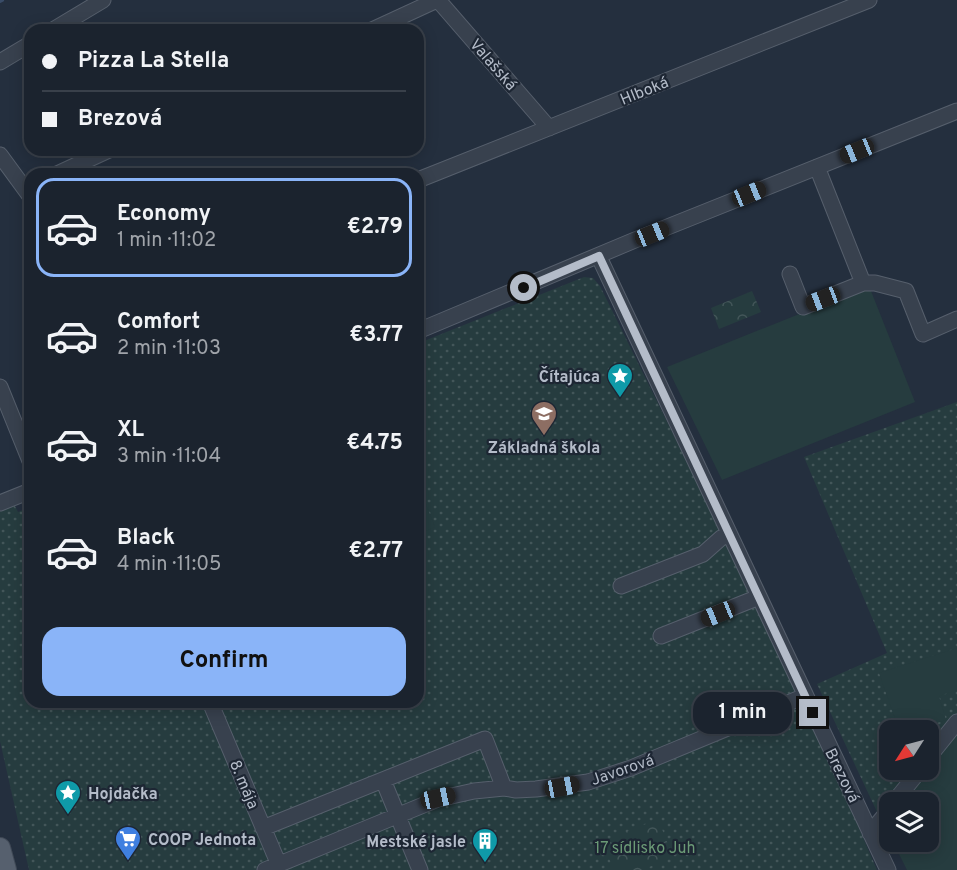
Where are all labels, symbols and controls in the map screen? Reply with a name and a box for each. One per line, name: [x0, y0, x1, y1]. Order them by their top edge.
street label: Valašská: [465, 35, 520, 95]
text: Pizza La Stella: [78, 48, 229, 75]
street label: Hlboká: [618, 73, 672, 111]
text: Brezová: [78, 106, 162, 133]
car: [837, 136, 877, 166]
car: [729, 179, 769, 209]
icon: car: [45, 201, 99, 255]
text: Economy: [117, 201, 211, 228]
text: €2.79: [347, 214, 403, 241]
car: [632, 219, 672, 249]
text: 1 min · 11:02: [117, 228, 216, 254]
route start: [510, 274, 537, 301]
car: [803, 284, 843, 314]
icon: car: [45, 309, 99, 363]
text: Comfort: [117, 309, 200, 336]
text: €3.77: [349, 322, 403, 349]
text: 2 min · 11:03: [117, 336, 221, 362]
place icon: Čítajúca: [605, 361, 635, 399]
place label: Čítajúca: [539, 366, 600, 388]
school or university icon: Základná škola: [529, 399, 559, 437]
icon: car: [45, 417, 99, 471]
text: XL: [117, 417, 144, 444]
text: €4.75: [346, 430, 403, 457]
place label: Základná škola: [488, 439, 600, 459]
text: 3 min · 11:04: [117, 444, 221, 470]
icon: car: [45, 525, 99, 579]
text: Black: [117, 525, 175, 552]
text: €2.77: [349, 538, 403, 565]
text: 4 min · 11:05: [117, 552, 221, 578]
car: [698, 599, 738, 629]
button: Confirm: [42, 627, 406, 696]
callout: 1 min: [693, 692, 792, 734]
route end: [799, 699, 826, 726]
text: 1 min: [718, 700, 767, 726]
north arrow: [879, 720, 939, 780]
map controls: [879, 720, 939, 852]
street label: Brezová: [819, 745, 863, 806]
street label: Javorová: [588, 751, 657, 791]
street label: 8. mája: [224, 757, 262, 812]
car: [543, 775, 581, 799]
place icon: Hojdačka: [53, 778, 83, 816]
place label: Hojdačka: [88, 785, 158, 805]
car: [419, 785, 457, 811]
button: layers: [879, 792, 939, 852]
supermarket icon: COOP Jednota: [113, 824, 143, 862]
building icon: Mestské jasle: [470, 826, 500, 864]
place label: COOP Jednota: [148, 831, 256, 851]
place label: Mestské jasle: [366, 833, 466, 853]
park label: 17 sídlisko Juh: [594, 839, 696, 859]

